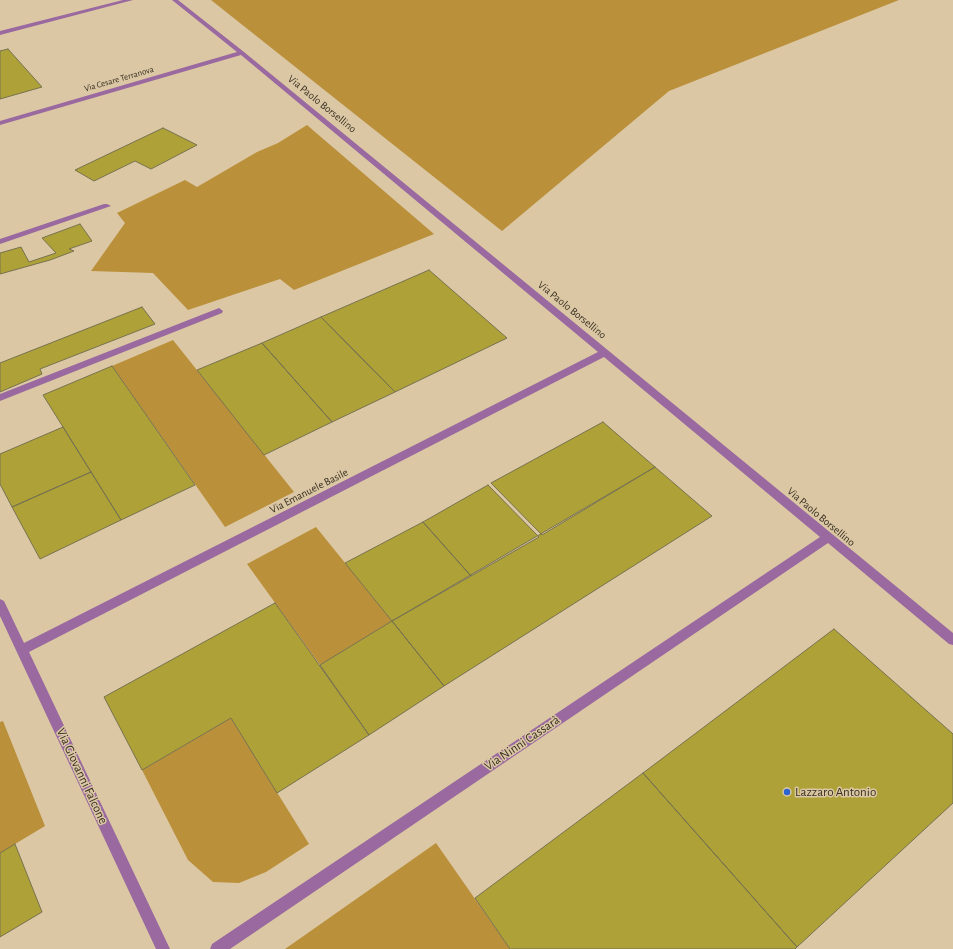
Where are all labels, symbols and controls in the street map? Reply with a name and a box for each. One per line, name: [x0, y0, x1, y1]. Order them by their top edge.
street label: Via Cesare Terranova: [83, 64, 155, 94]
street label: Via Paolo Borsellino: [285, 72, 359, 136]
street label: Via Paolo Borsellino: [535, 278, 609, 342]
street label: Via Emanuele Basile: [268, 466, 350, 516]
street label: Via Paolo Borsellino: [784, 485, 858, 549]
street label: Via Ninni Cassarà: [481, 712, 563, 774]
street label: Via Giovanni Falcone: [53, 726, 111, 826]
place label: Lazzaro Antonio: [795, 784, 876, 800]
marker: Lazzaro Antonio: [782, 787, 792, 797]

